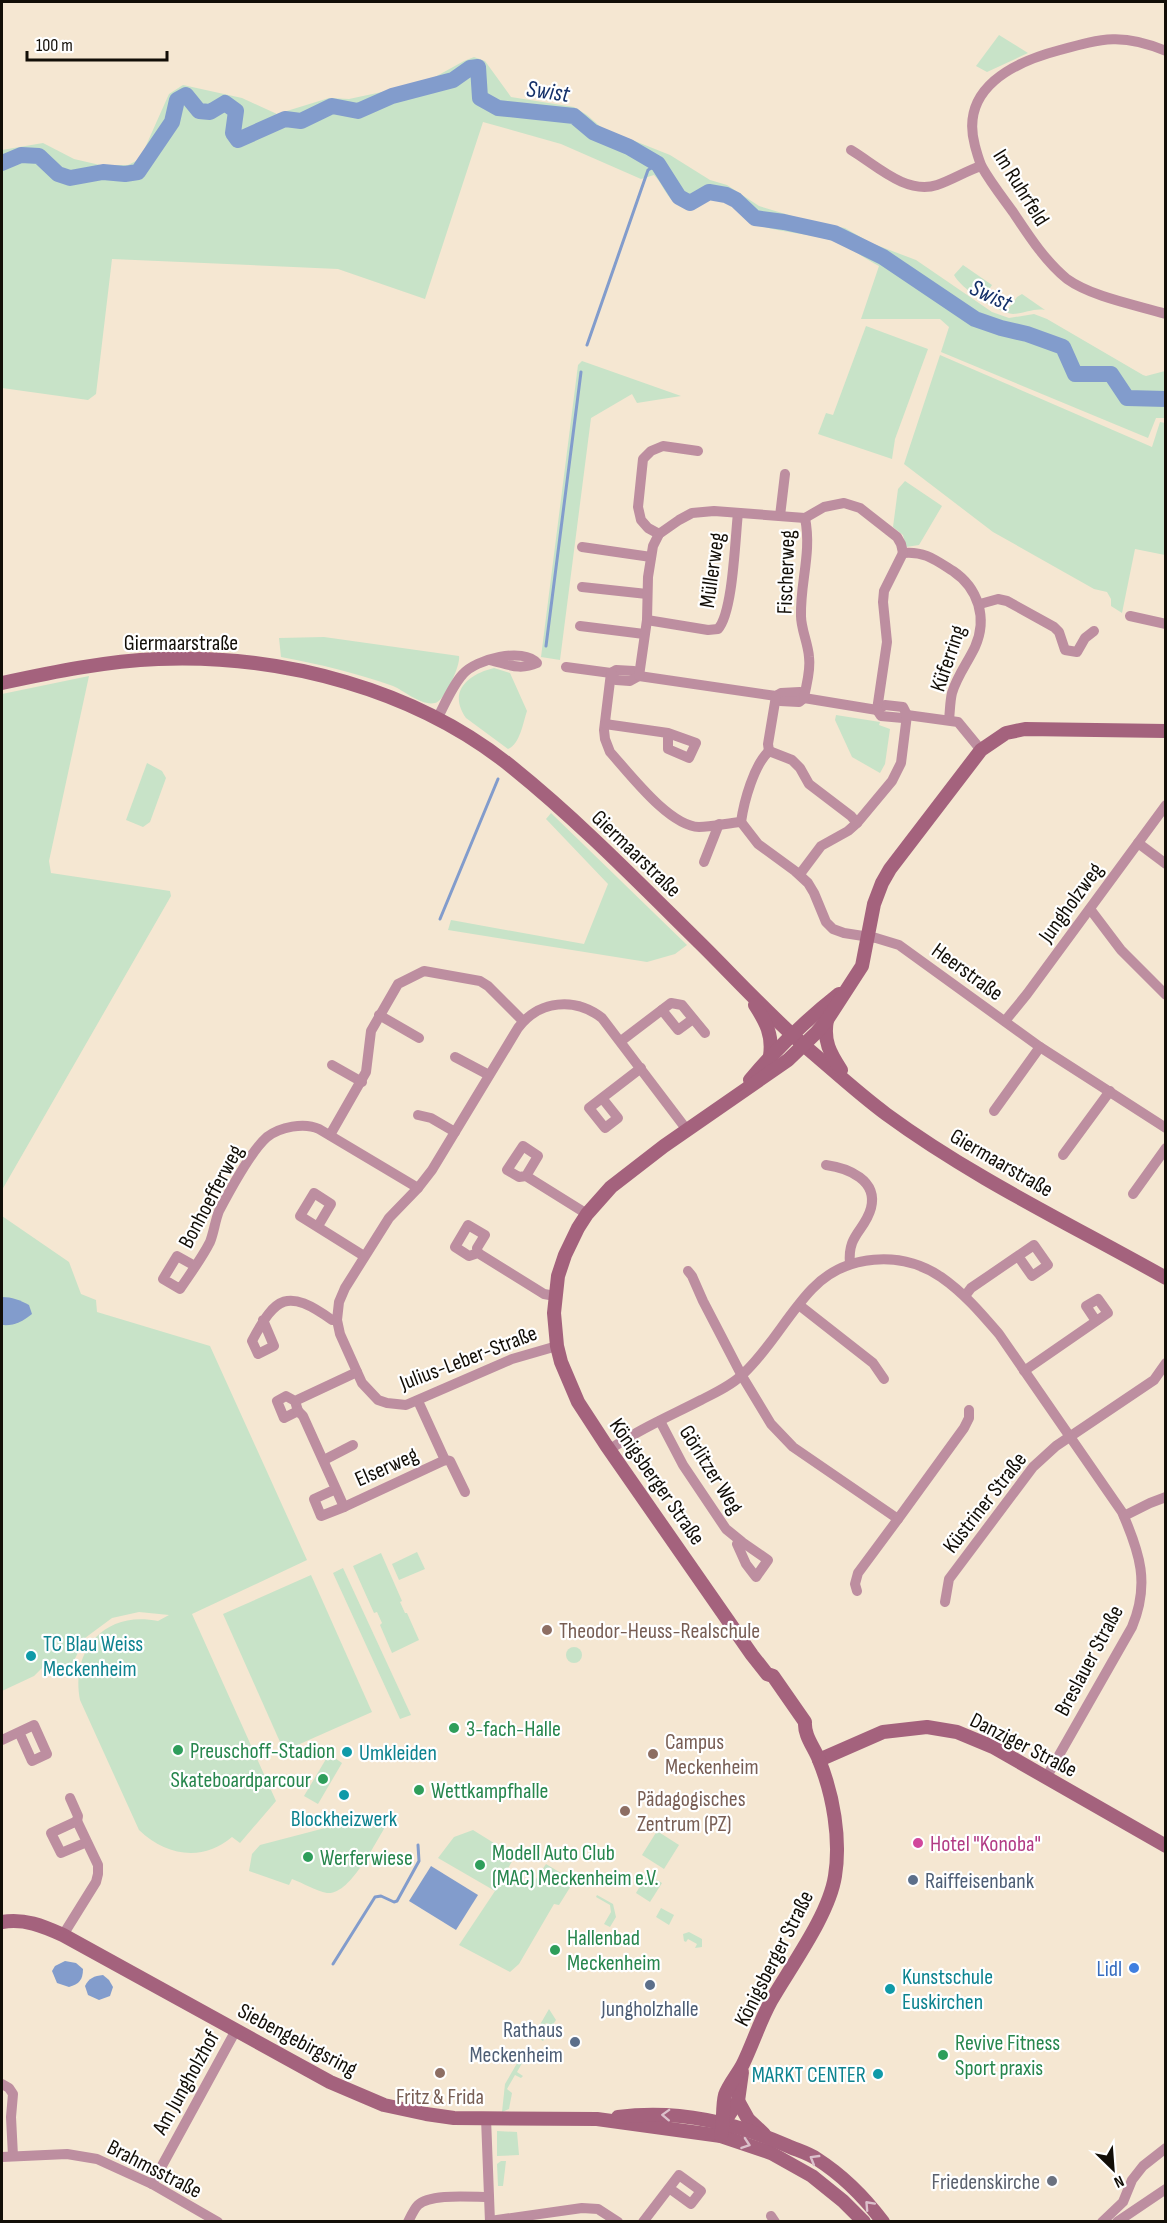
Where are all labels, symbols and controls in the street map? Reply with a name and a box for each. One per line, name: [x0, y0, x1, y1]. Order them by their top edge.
scale bar: [27, 24, 166, 62]
text: 100 m: [36, 35, 73, 56]
water label: Swist: [524, 74, 572, 109]
street label: Im Ruhrfeld: [987, 144, 1055, 231]
water label: Swist: [965, 273, 1017, 318]
street label: Fischerweg: [772, 529, 801, 615]
street label: Müllerweg: [694, 531, 731, 610]
street label: Küferring: [925, 621, 972, 695]
street label: Giermaarstraße: [124, 630, 238, 657]
street label: Giermaarstraße: [585, 805, 687, 904]
street label: Jungholzweg: [1033, 857, 1109, 949]
street label: Heerstraße: [926, 937, 1008, 1007]
street label: Giermaarstraße: [945, 1123, 1058, 1204]
street label: Bonhoefferweg: [173, 1140, 250, 1253]
street label: Julius-Leber-Straße: [395, 1320, 541, 1397]
street label: Königsberger Straße: [603, 1413, 710, 1550]
street label: Görlitzer Weg: [673, 1420, 749, 1519]
street label: Elserweg: [351, 1441, 423, 1493]
street label: Küstriner Straße: [937, 1447, 1033, 1559]
street label: Breslauer Straße: [1049, 1601, 1130, 1721]
place label: Theodor-Heuss-Realschule: [559, 1618, 760, 1645]
marker: Theodor-Heuss-Realschule: [540, 1623, 554, 1637]
place label: TC Blau Weiss Meckenheim: [43, 1631, 143, 1683]
marker: TC Blau Weiss Meckenheim: [24, 1649, 38, 1663]
street label: Danziger Straße: [965, 1707, 1081, 1784]
place label: 3-fach-Halle: [466, 1716, 561, 1743]
marker: 3-fach-Halle: [447, 1721, 461, 1735]
place label: Campus Meckenheim: [665, 1729, 759, 1781]
place label: Preuschoff-Stadion: [190, 1738, 335, 1765]
place label: Umkleiden: [359, 1740, 437, 1767]
marker: Preuschoff-Stadion: [171, 1743, 185, 1757]
marker: Umkleiden: [340, 1745, 354, 1759]
marker: Campus Meckenheim: [646, 1747, 660, 1761]
place label: Skateboardparcour: [171, 1767, 311, 1794]
marker: Skateboardparcour: [316, 1772, 330, 1786]
place label: Wettkampfhalle: [431, 1778, 548, 1805]
marker: Wettkampfhalle: [412, 1783, 426, 1797]
place label: Pädagogisches Zentrum (PZ): [637, 1786, 746, 1838]
marker: Blockheizwerk: [337, 1788, 351, 1802]
marker: Pädagogisches Zentrum (PZ): [618, 1804, 632, 1818]
place label: Blockheizwerk: [291, 1806, 398, 1833]
place label: Hotel "Konoba": [930, 1831, 1041, 1858]
marker: Hotel "Konoba": [911, 1836, 925, 1850]
place label: Modell Auto Club (MAC) Meckenheim e.V.: [492, 1840, 659, 1892]
place label: Werferwiese: [320, 1845, 413, 1872]
marker: Werferwiese: [301, 1850, 315, 1864]
marker: Modell Auto Club (MAC) Meckenheim e.V.: [473, 1858, 487, 1872]
place label: Raiffeisenbank: [925, 1868, 1035, 1895]
marker: Raiffeisenbank: [906, 1873, 920, 1887]
street label: Königsberger Straße: [729, 1886, 820, 2031]
place label: Hallenbad Meckenheim: [567, 1925, 661, 1977]
marker: Hallenbad Meckenheim: [548, 1943, 562, 1957]
place label: Lidl: [1097, 1956, 1122, 1983]
marker: Lidl: [1127, 1961, 1141, 1975]
place label: Kunstschule Euskirchen: [902, 1964, 993, 2016]
marker: Jungholzhalle: [643, 1978, 657, 1992]
marker: Kunstschule Euskirchen: [883, 1982, 897, 1996]
place label: Jungholzhalle: [600, 1996, 699, 2023]
street label: Siebengebirgsring: [233, 1998, 362, 2083]
place label: Rathaus Meckenheim: [469, 2017, 563, 2069]
street label: Am Jungholzhof: [146, 2025, 226, 2140]
place label: Revive Fitness Sport praxis: [955, 2030, 1060, 2082]
marker: Rathaus Meckenheim: [568, 2035, 582, 2049]
marker: Revive Fitness Sport praxis: [936, 2048, 950, 2062]
place label: MARKT CENTER: [752, 2062, 866, 2089]
marker: Fritz & Frida: [433, 2066, 447, 2080]
marker: MARKT CENTER: [871, 2067, 885, 2081]
place label: Fritz & Frida: [396, 2084, 484, 2111]
one-way arrow: [662, 2108, 671, 2121]
street label: Brahmsstraße: [103, 2134, 206, 2205]
one-way arrow: [740, 2137, 751, 2150]
north arrow: [1083, 2139, 1143, 2199]
one-way arrow: [810, 2154, 820, 2166]
place label: Friedenskirche: [932, 2169, 1040, 2196]
text: N: [1111, 2171, 1127, 2192]
marker: Friedenskirche: [1045, 2174, 1059, 2188]
one-way arrow: [865, 2201, 876, 2212]

